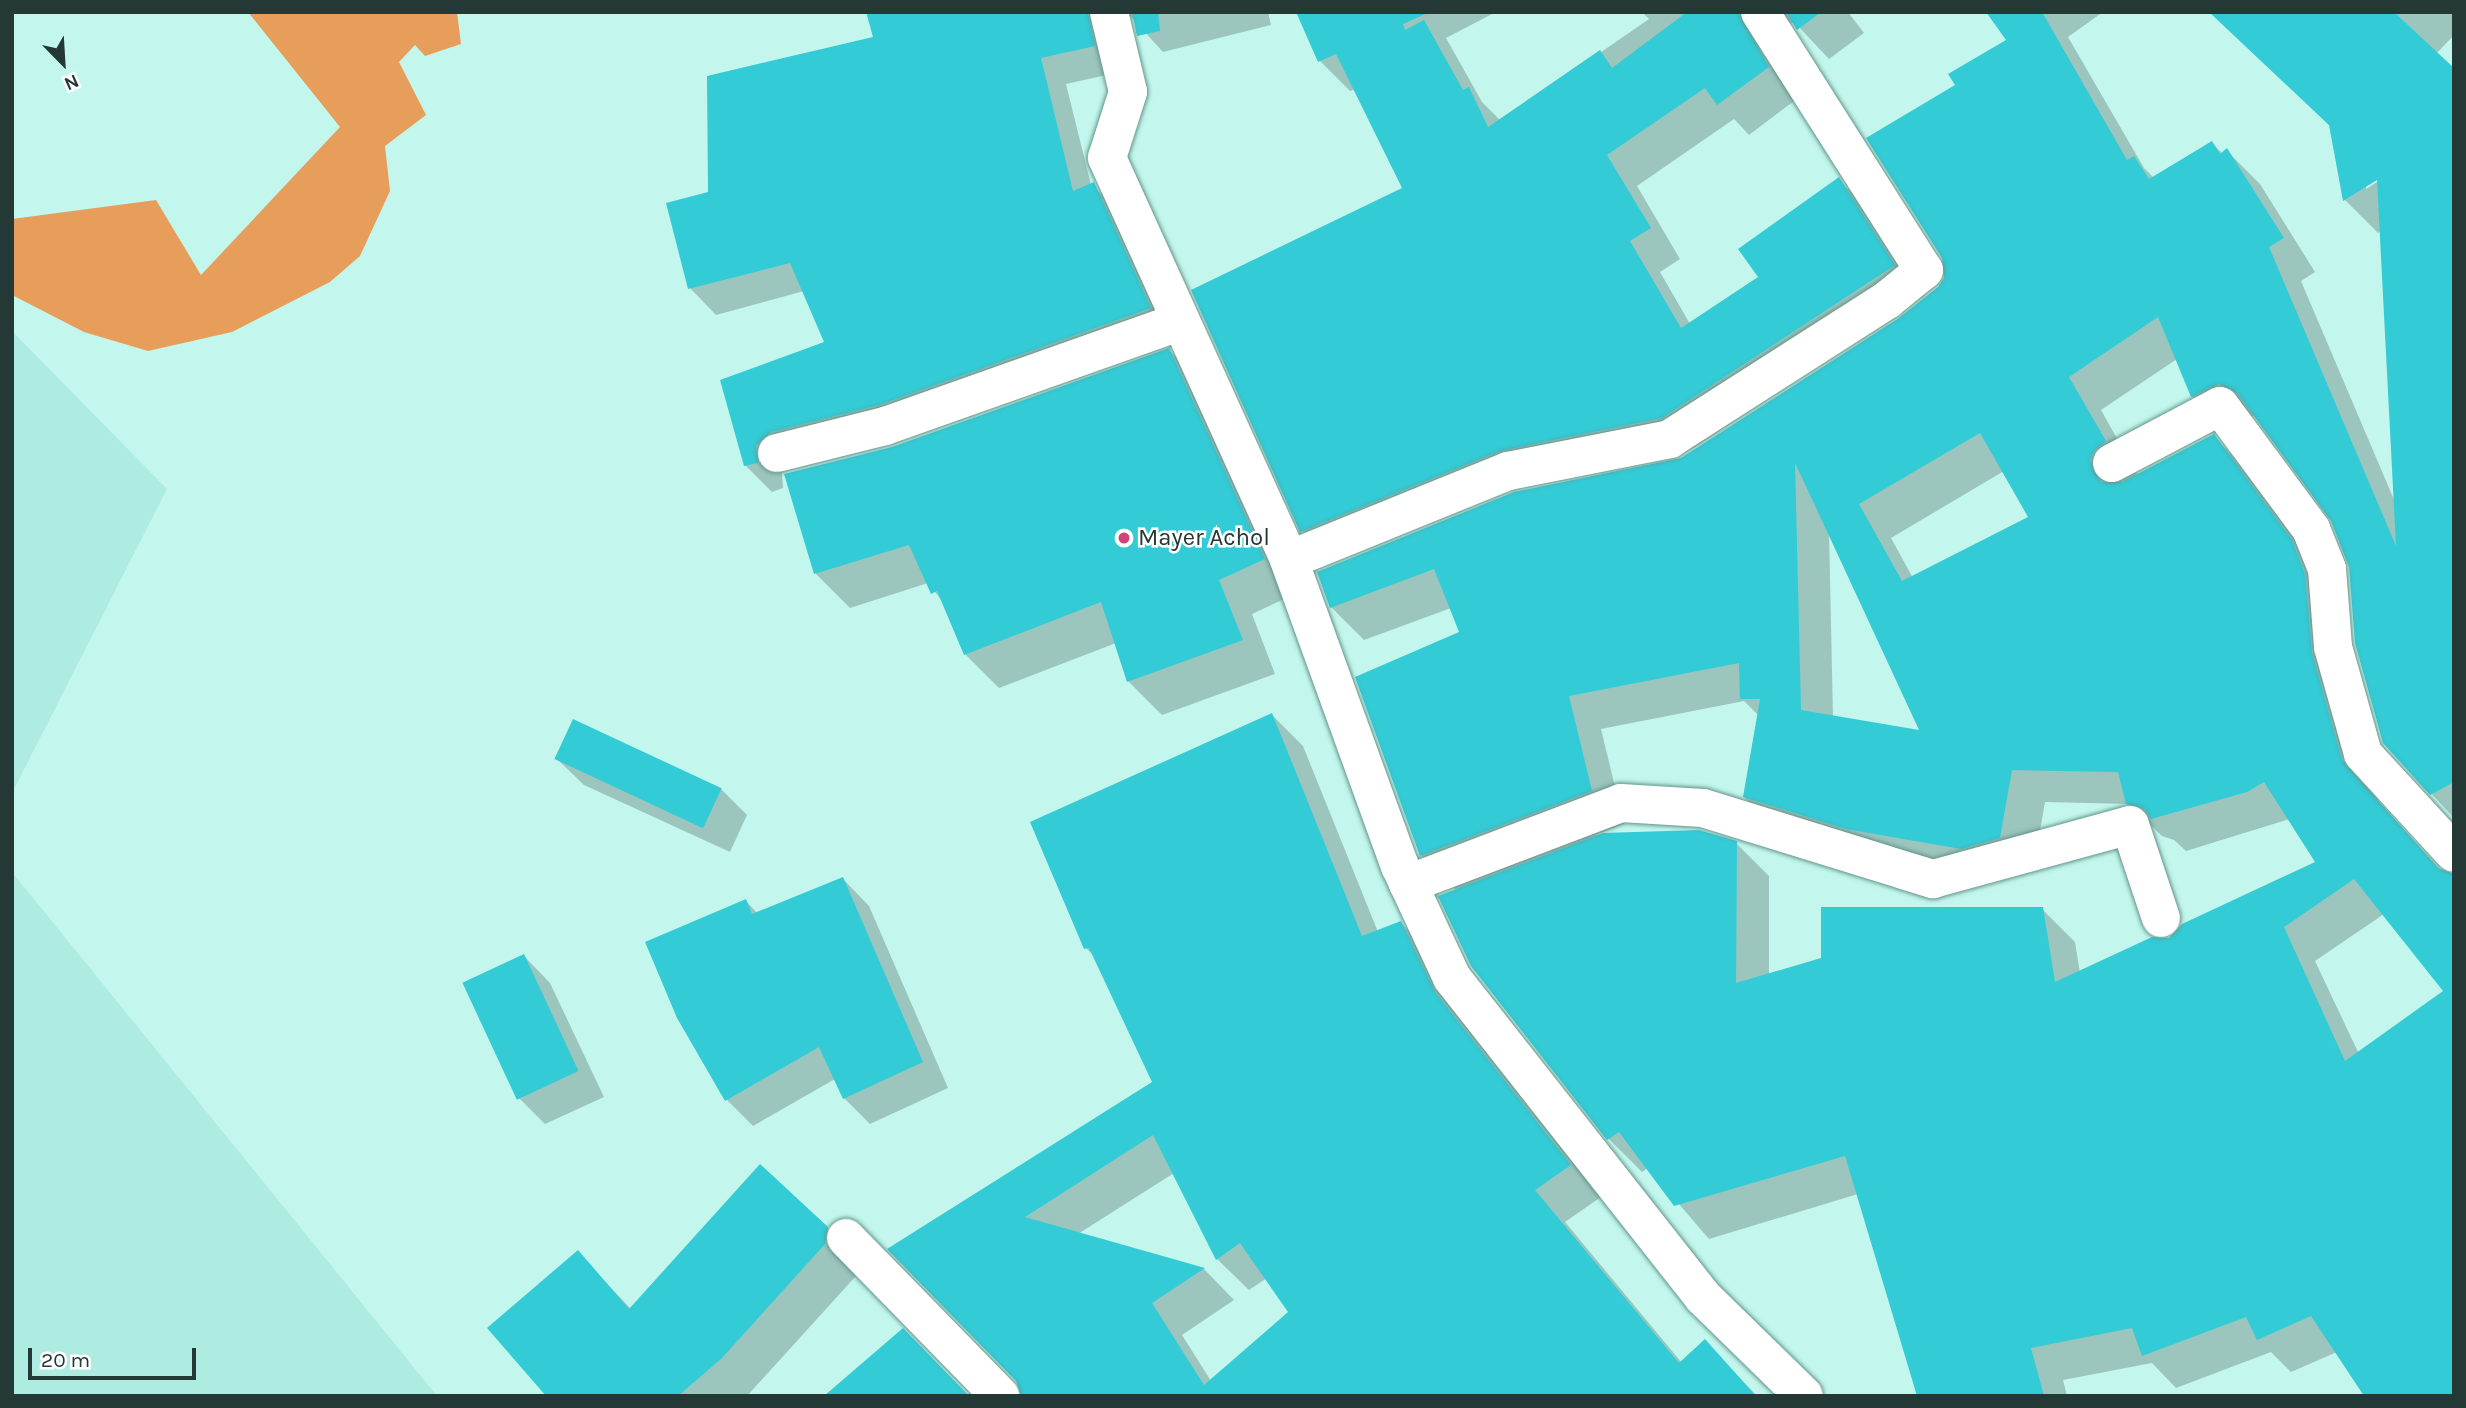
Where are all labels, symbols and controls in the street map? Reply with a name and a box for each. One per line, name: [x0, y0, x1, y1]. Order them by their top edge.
north arrow: [28, 28, 98, 98]
text: N: [61, 69, 82, 95]
place label: Mayer Achol: [1138, 524, 1270, 552]
marker: Mayer Achol: [1116, 530, 1132, 546]
scale bar: [32, 1334, 200, 1378]
text: 20 m: [41, 1348, 90, 1372]

